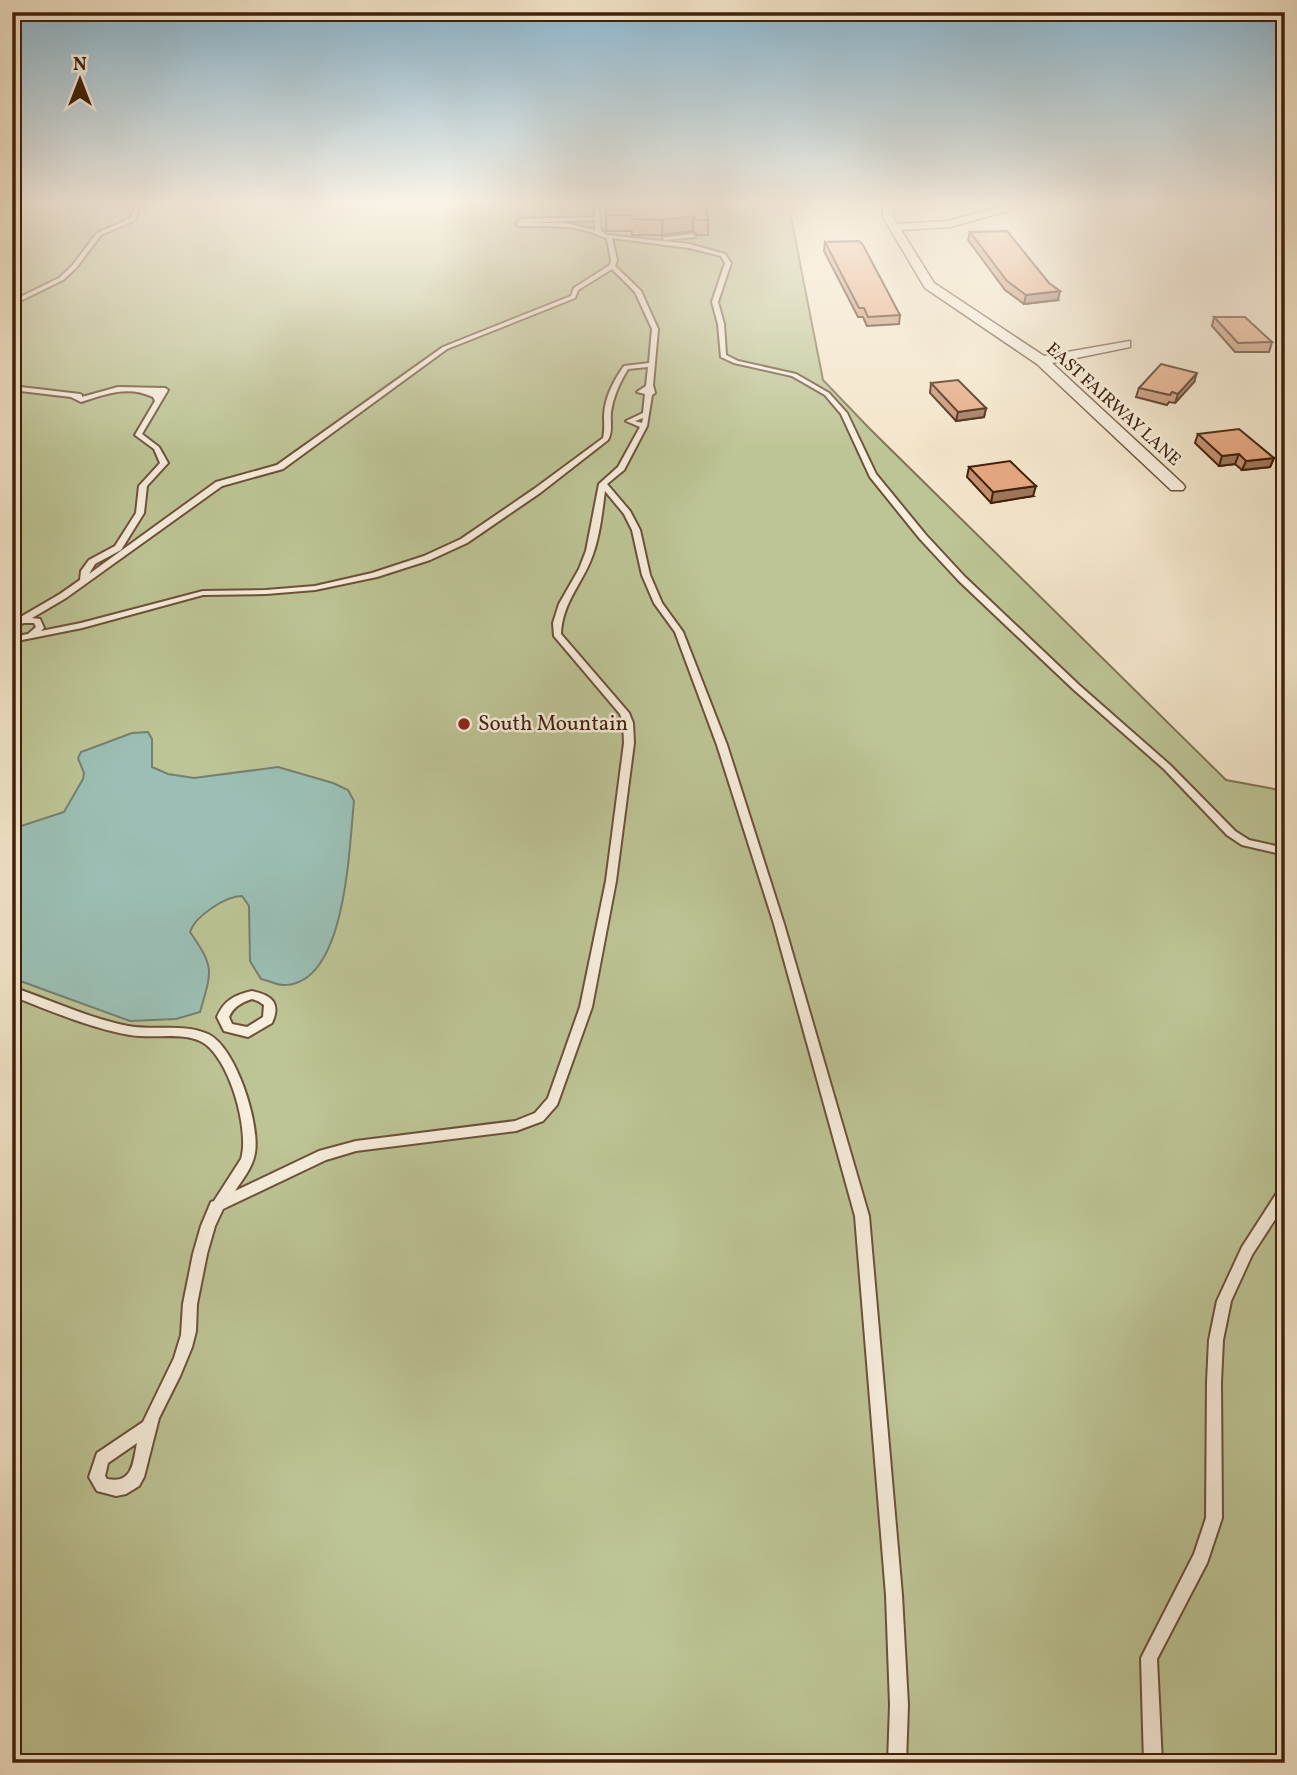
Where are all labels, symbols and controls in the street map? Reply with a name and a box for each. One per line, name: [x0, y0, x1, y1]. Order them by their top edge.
north arrow: [46, 46, 116, 116]
text: N: [73, 52, 87, 78]
street label: EAST FAIRWAY LANE: [1040, 337, 1186, 473]
place label: South Mountain: [478, 710, 628, 739]
marker: South Mountain: [456, 716, 472, 732]

